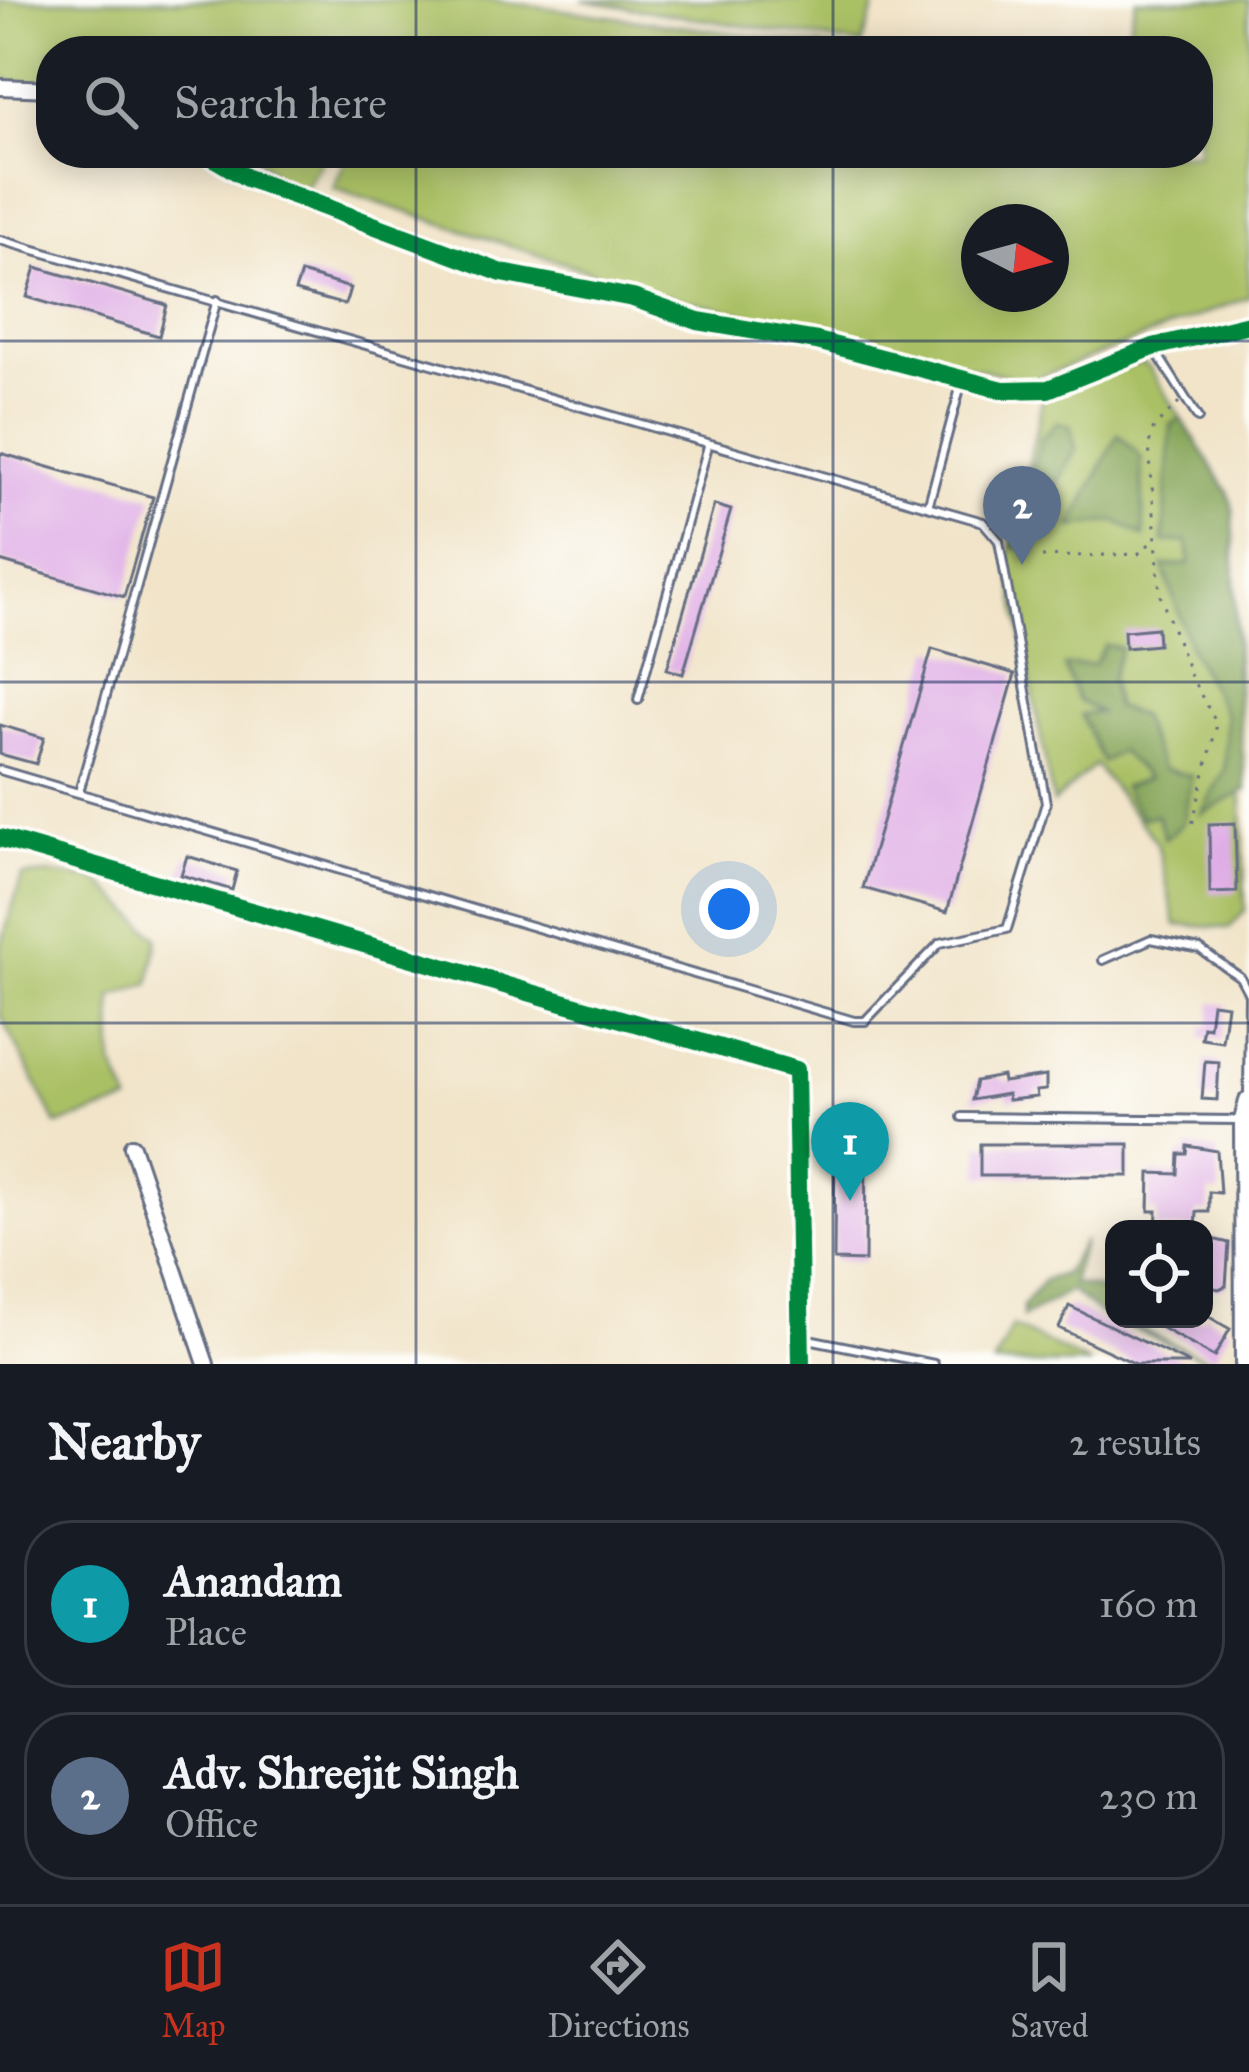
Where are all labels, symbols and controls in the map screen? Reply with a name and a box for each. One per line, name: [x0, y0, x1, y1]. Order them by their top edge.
search box: [36, 36, 1213, 168]
icon: search: [78, 69, 144, 135]
text: Search here: [174, 75, 387, 130]
north arrow: [961, 204, 1069, 312]
pin: 2: [983, 466, 1061, 565]
your location: [699, 879, 759, 939]
pin: 1: [811, 1102, 889, 1201]
map controls: [1105, 1220, 1213, 1328]
button: locate: [1105, 1220, 1213, 1328]
text: Nearby: [48, 1411, 200, 1473]
text: 2 results: [1069, 1418, 1201, 1466]
text: Anandam: [165, 1553, 342, 1608]
text: 1: [82, 1580, 98, 1628]
text: 160 m: [1099, 1580, 1198, 1628]
text: Place: [165, 1608, 247, 1656]
text: Adv. Shreejit Singh: [165, 1745, 519, 1800]
text: 2: [80, 1772, 100, 1820]
text: 230 m: [1099, 1772, 1198, 1820]
text: Office: [165, 1800, 258, 1848]
tab: Map: [160, 1934, 226, 2046]
tab: Directions: [547, 1934, 689, 2046]
tab: Saved: [1010, 1934, 1089, 2046]

